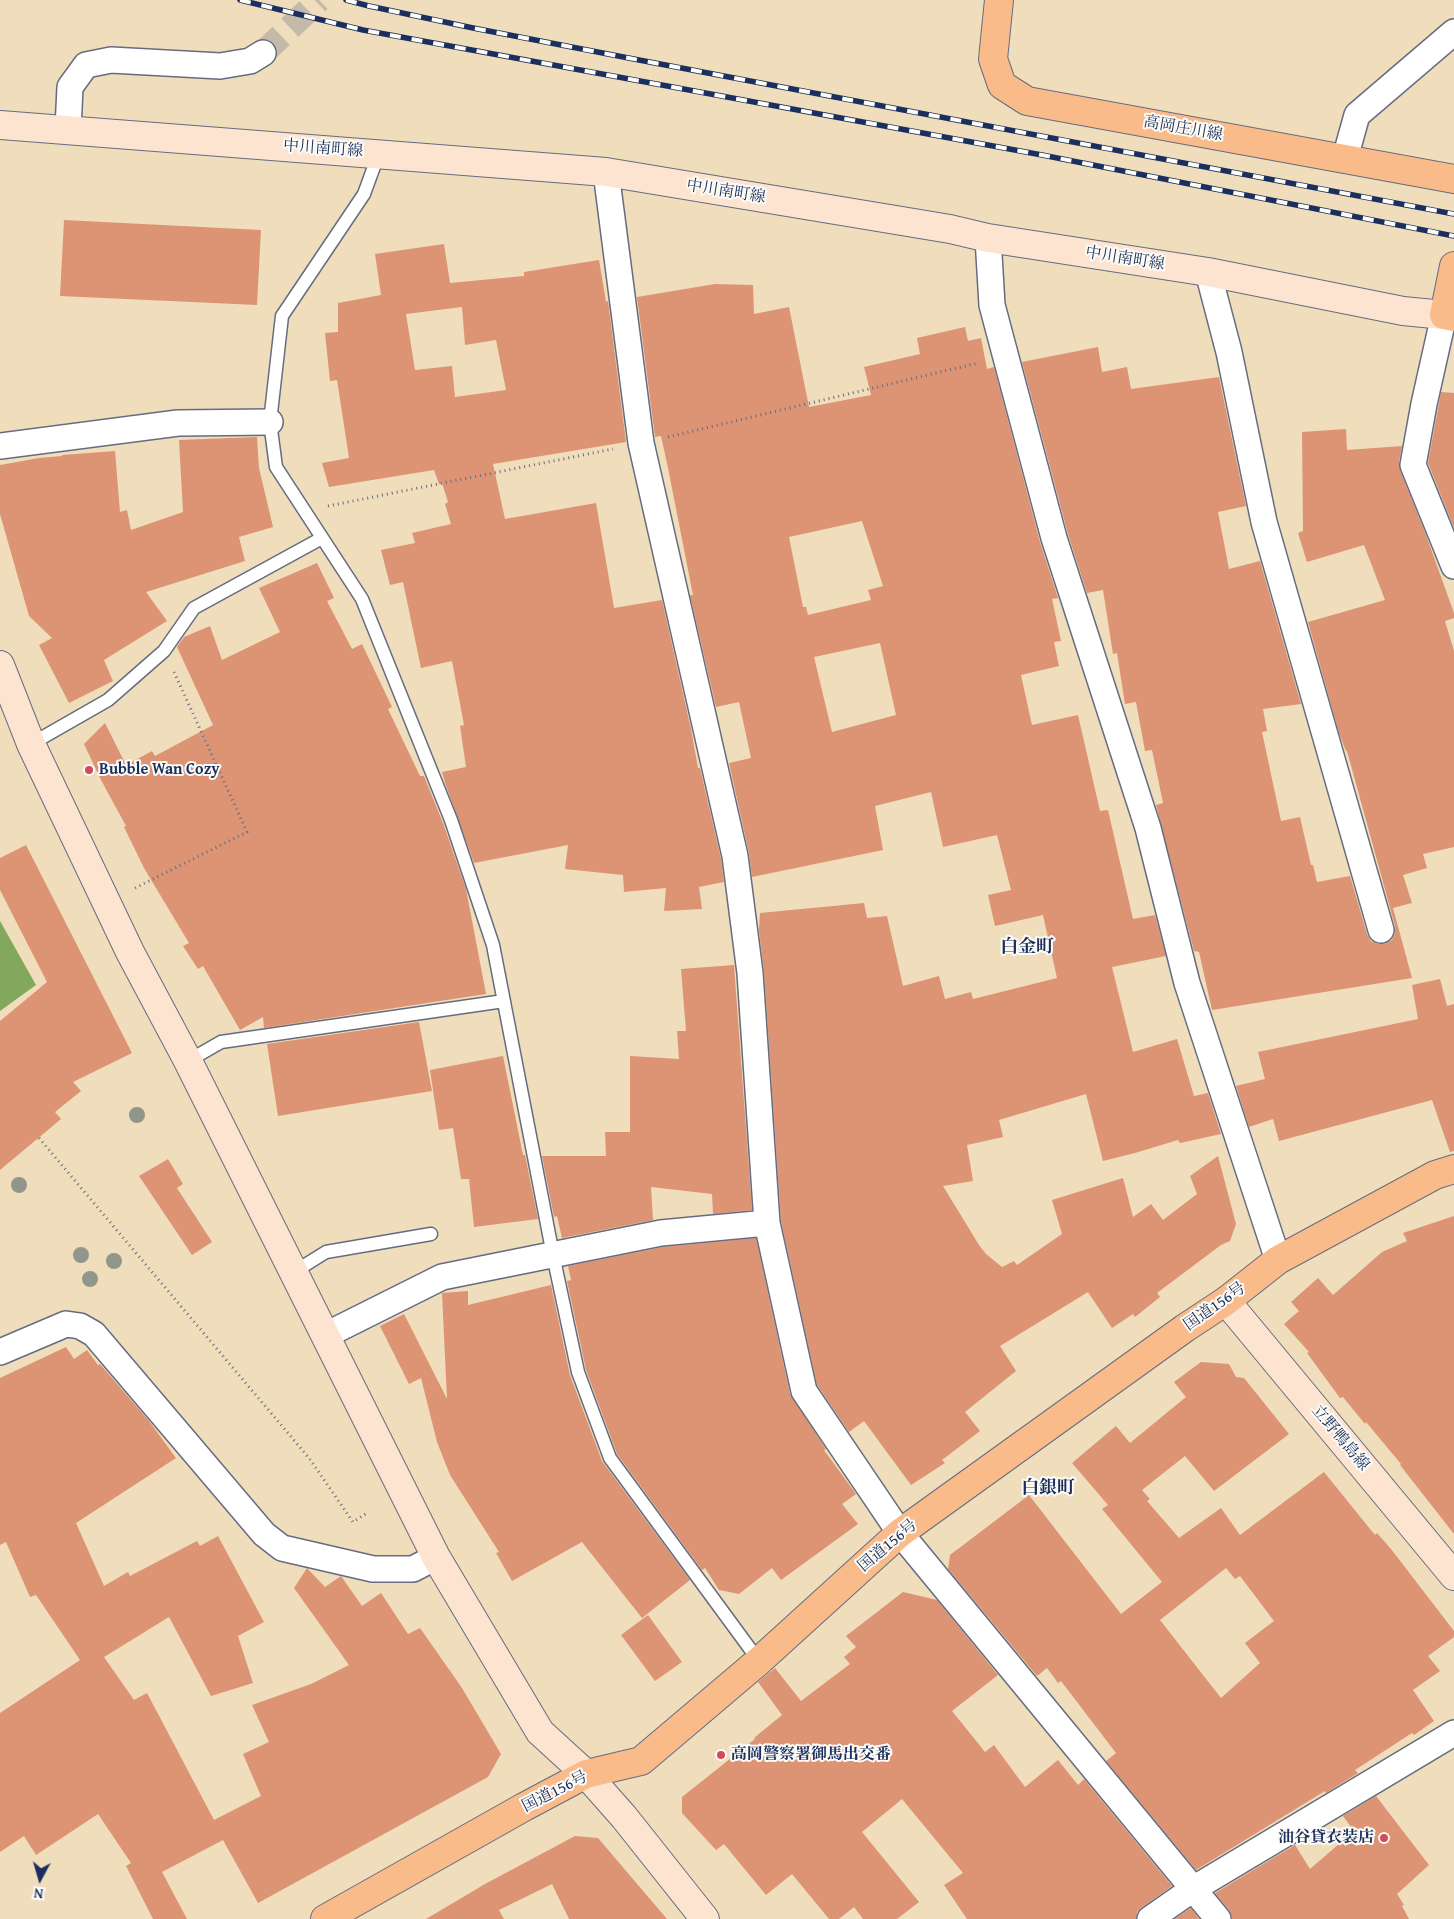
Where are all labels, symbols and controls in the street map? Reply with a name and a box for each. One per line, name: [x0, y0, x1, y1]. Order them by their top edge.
street label: 高岡庄川線: [1142, 113, 1224, 145]
street label: 中川南町線: [282, 137, 364, 161]
street label: 中川南町線: [685, 176, 767, 208]
street label: 中川南町線: [1084, 243, 1166, 275]
place label: Bubble Wan Cozy: [99, 760, 219, 780]
marker: Bubble Wan Cozy: [83, 764, 95, 776]
district label: 白金町: [1000, 936, 1054, 958]
street label: 国道156号: [1180, 1279, 1250, 1335]
street label: 立野鴨島線: [1307, 1401, 1373, 1475]
district label: 白銀町: [1021, 1477, 1075, 1499]
street label: 国道156号: [855, 1516, 921, 1576]
place label: 高岡警察署御馬出交番: [731, 1745, 891, 1765]
marker: 高岡警察署御馬出交番: [715, 1749, 727, 1761]
street label: 国道156号: [519, 1767, 591, 1817]
place label: 油谷貸衣装店: [1278, 1828, 1374, 1848]
marker: 油谷貸衣装店: [1378, 1832, 1390, 1844]
north arrow: [15, 1854, 65, 1904]
text: N: [33, 1883, 44, 1904]

